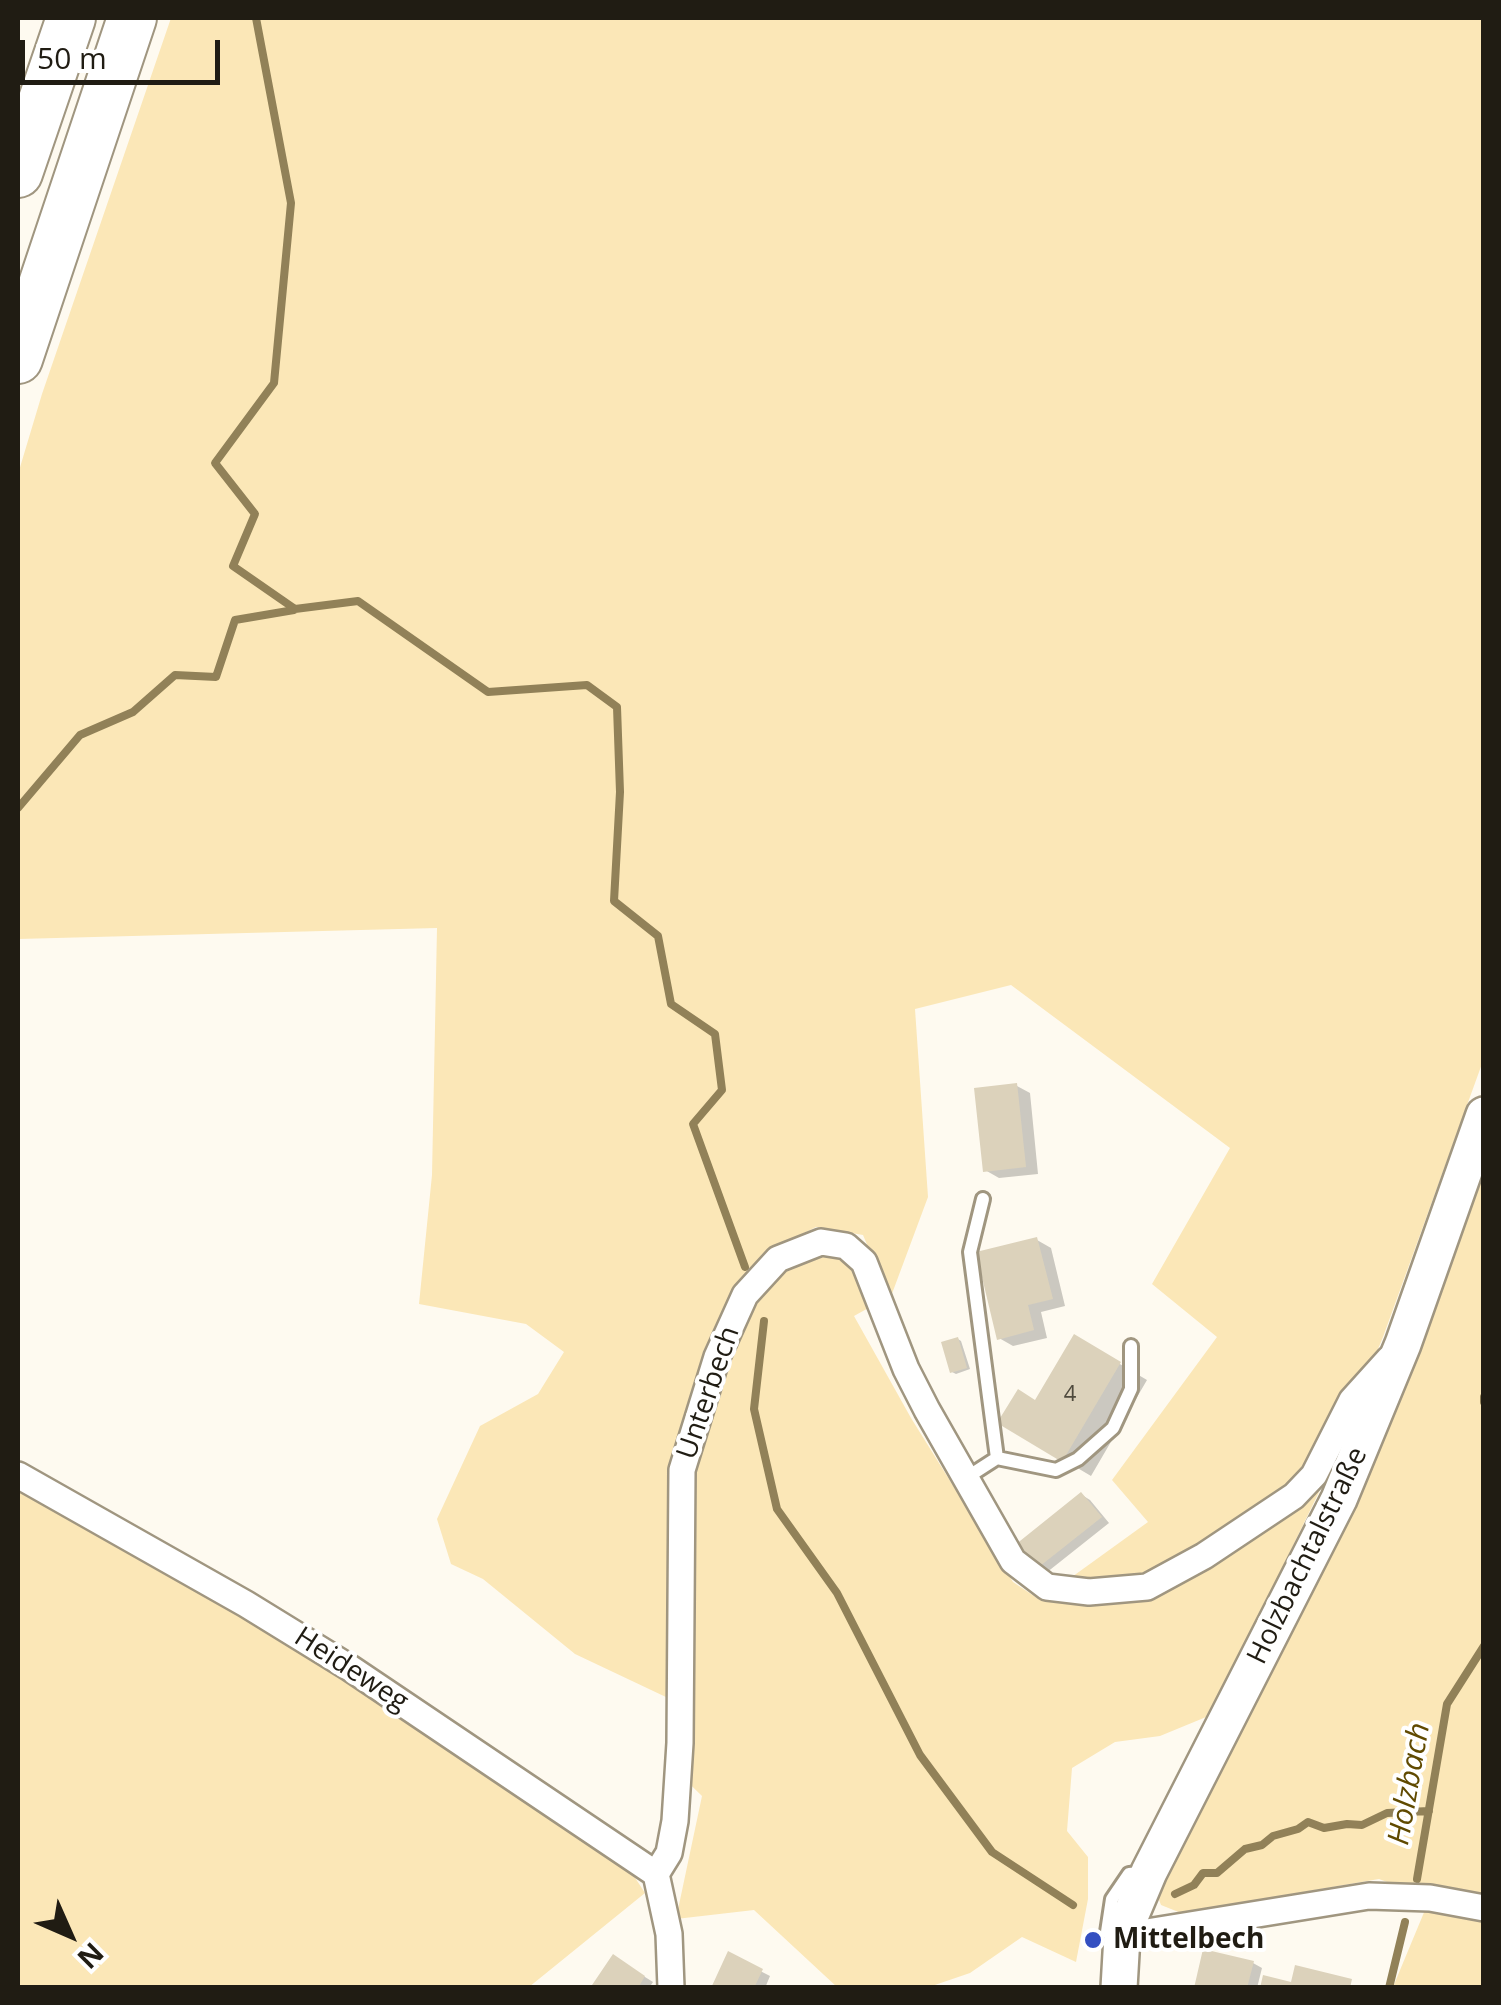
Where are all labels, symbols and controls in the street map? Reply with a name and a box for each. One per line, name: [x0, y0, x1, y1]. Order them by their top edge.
scale bar: [25, 20, 225, 82]
text: 50 m: [37, 37, 107, 78]
street label: Unterbech: [671, 1322, 747, 1464]
house number: 4: [1064, 1382, 1076, 1408]
street label: Holzbachtalstraße: [1241, 1442, 1375, 1670]
street label: Heideweg: [288, 1621, 414, 1719]
water label: Holzbach: [1382, 1720, 1438, 1848]
north arrow: [20, 1885, 120, 1985]
place label: Mittelbech: [1113, 1923, 1264, 1957]
marker: Mittelbech: [1082, 1929, 1104, 1951]
text: N: [70, 1935, 113, 1978]

